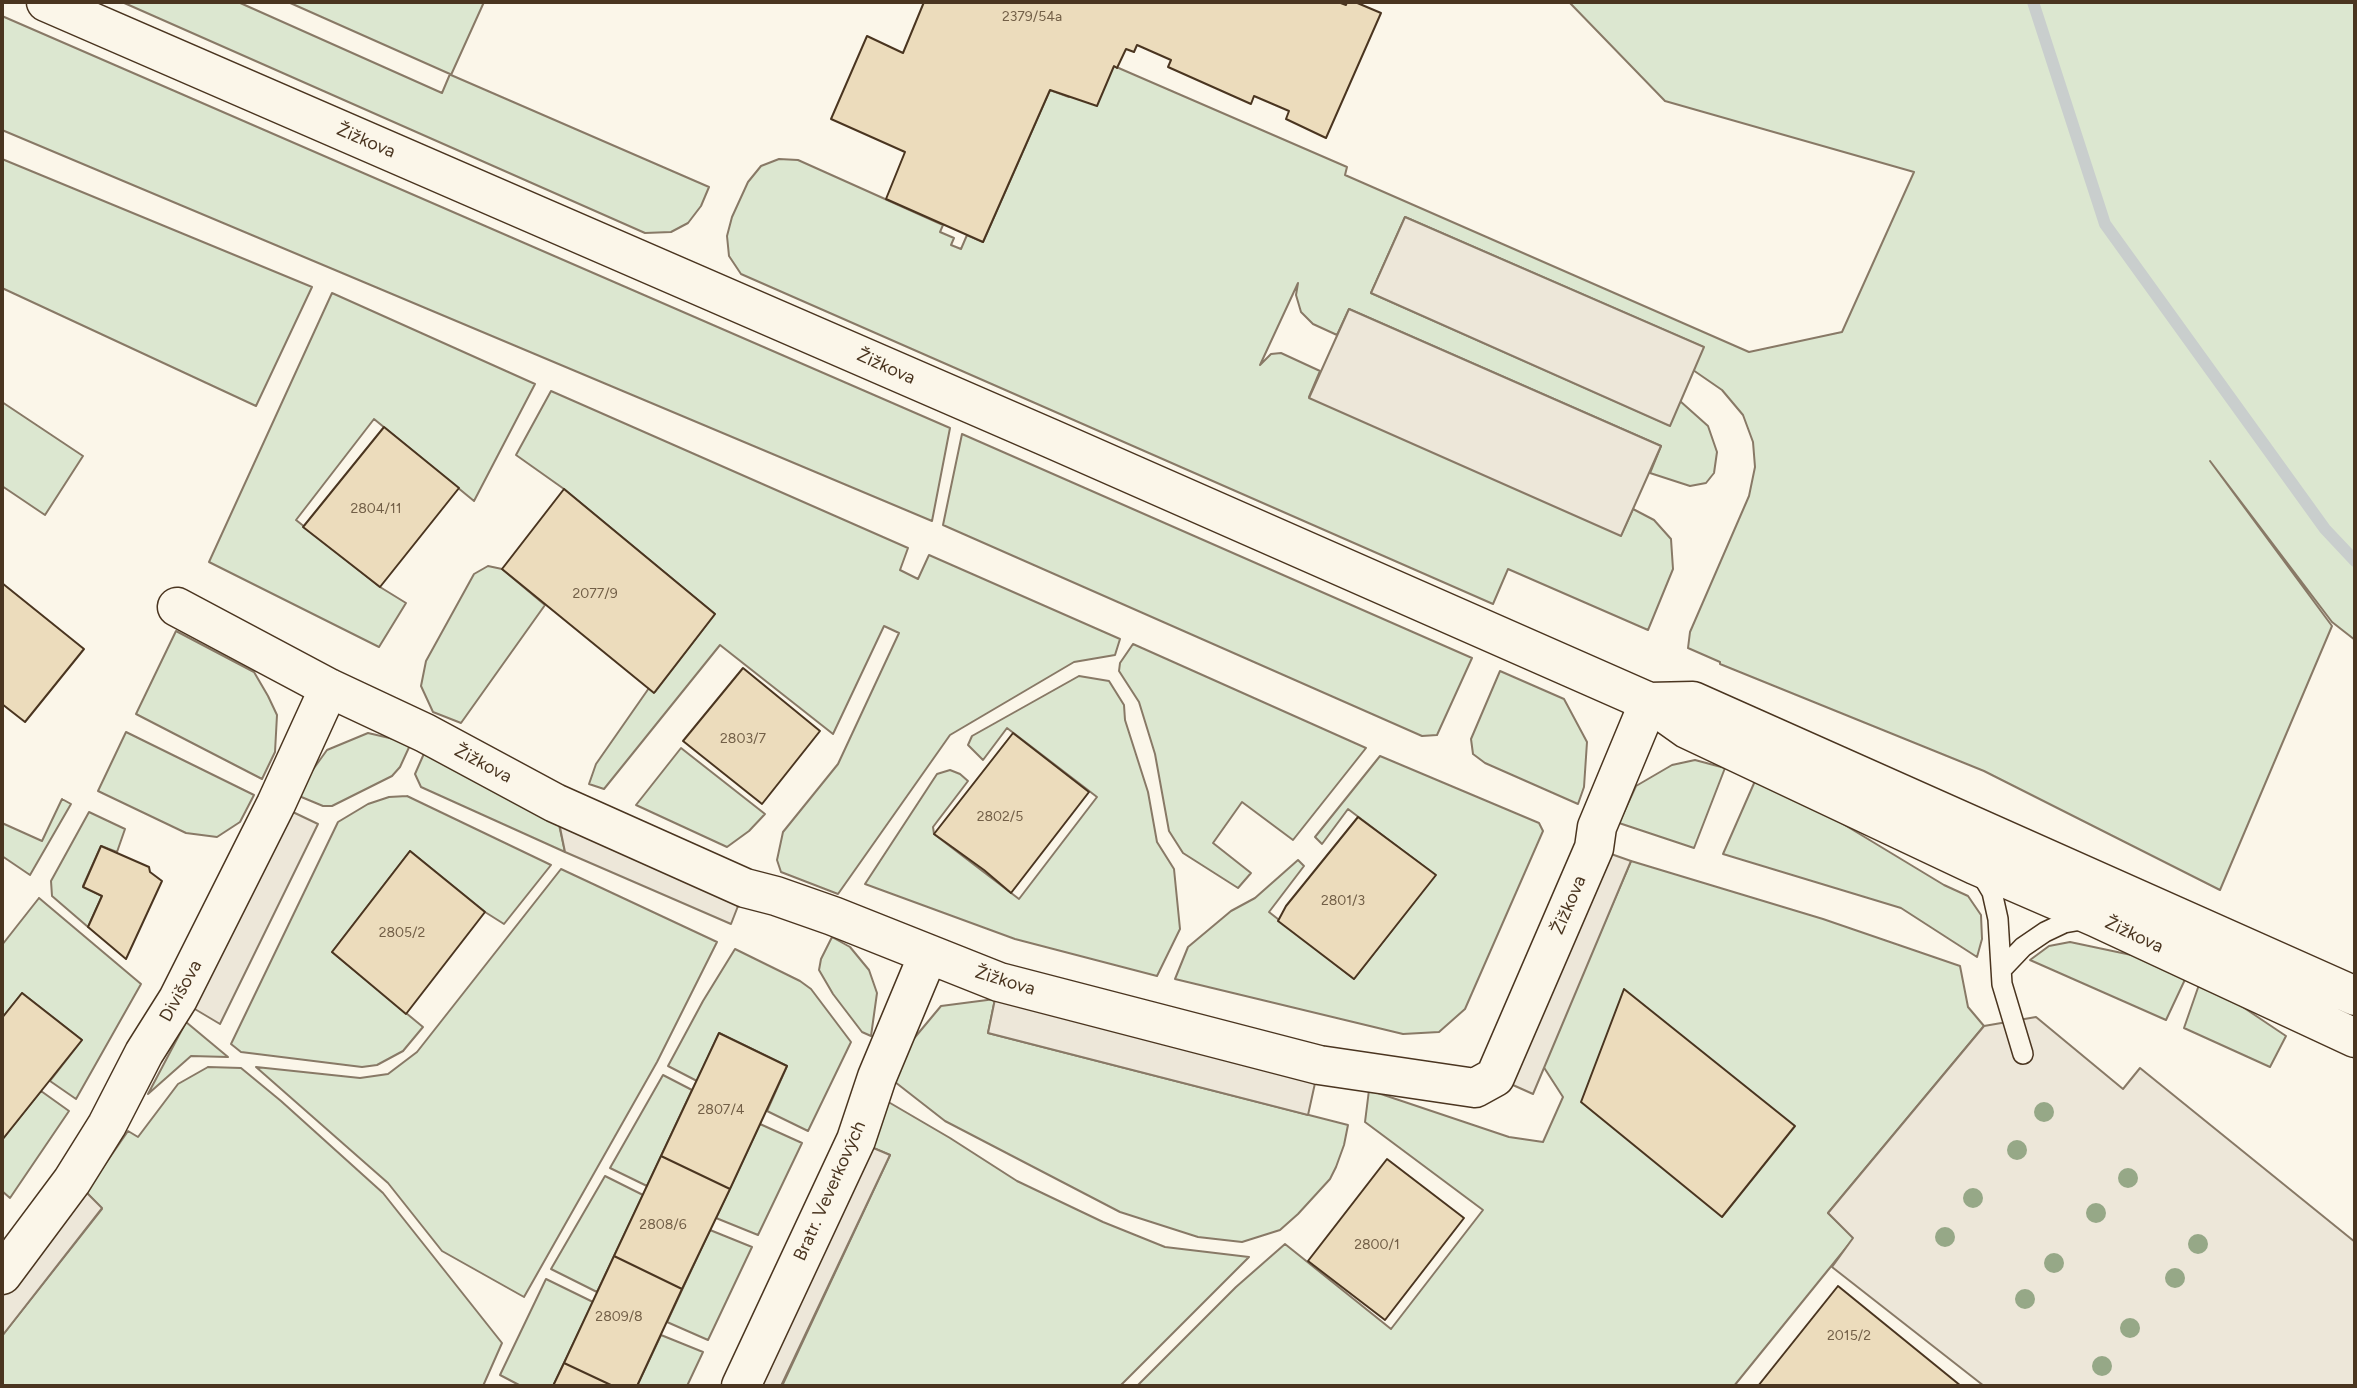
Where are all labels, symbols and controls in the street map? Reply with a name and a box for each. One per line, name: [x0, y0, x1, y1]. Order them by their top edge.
house number: 2379/54a: [1002, 9, 1062, 25]
street label: Žižkova: [333, 119, 399, 163]
street label: Žižkova: [853, 345, 919, 389]
house number: 2804/11: [350, 501, 402, 517]
house number: 2077/9: [572, 586, 618, 602]
house number: 2803/7: [720, 731, 766, 747]
street label: Žižkova: [451, 740, 515, 788]
house number: 2802/5: [977, 809, 1023, 825]
street label: Žižkova: [1547, 872, 1591, 938]
house number: 2801/3: [1321, 893, 1365, 909]
street label: Žižkova: [2102, 912, 2166, 958]
house number: 2805/2: [379, 925, 425, 941]
street label: Divišova: [155, 956, 207, 1026]
street label: Žižkova: [972, 962, 1038, 1000]
house number: 2807/4: [697, 1102, 745, 1118]
street label: Bratr. Veverkových: [789, 1118, 871, 1264]
house number: 2808/6: [639, 1217, 687, 1233]
house number: 2800/1: [1354, 1237, 1400, 1253]
house number: 2809/8: [595, 1309, 643, 1325]
house number: 2015/2: [1827, 1328, 1871, 1344]

